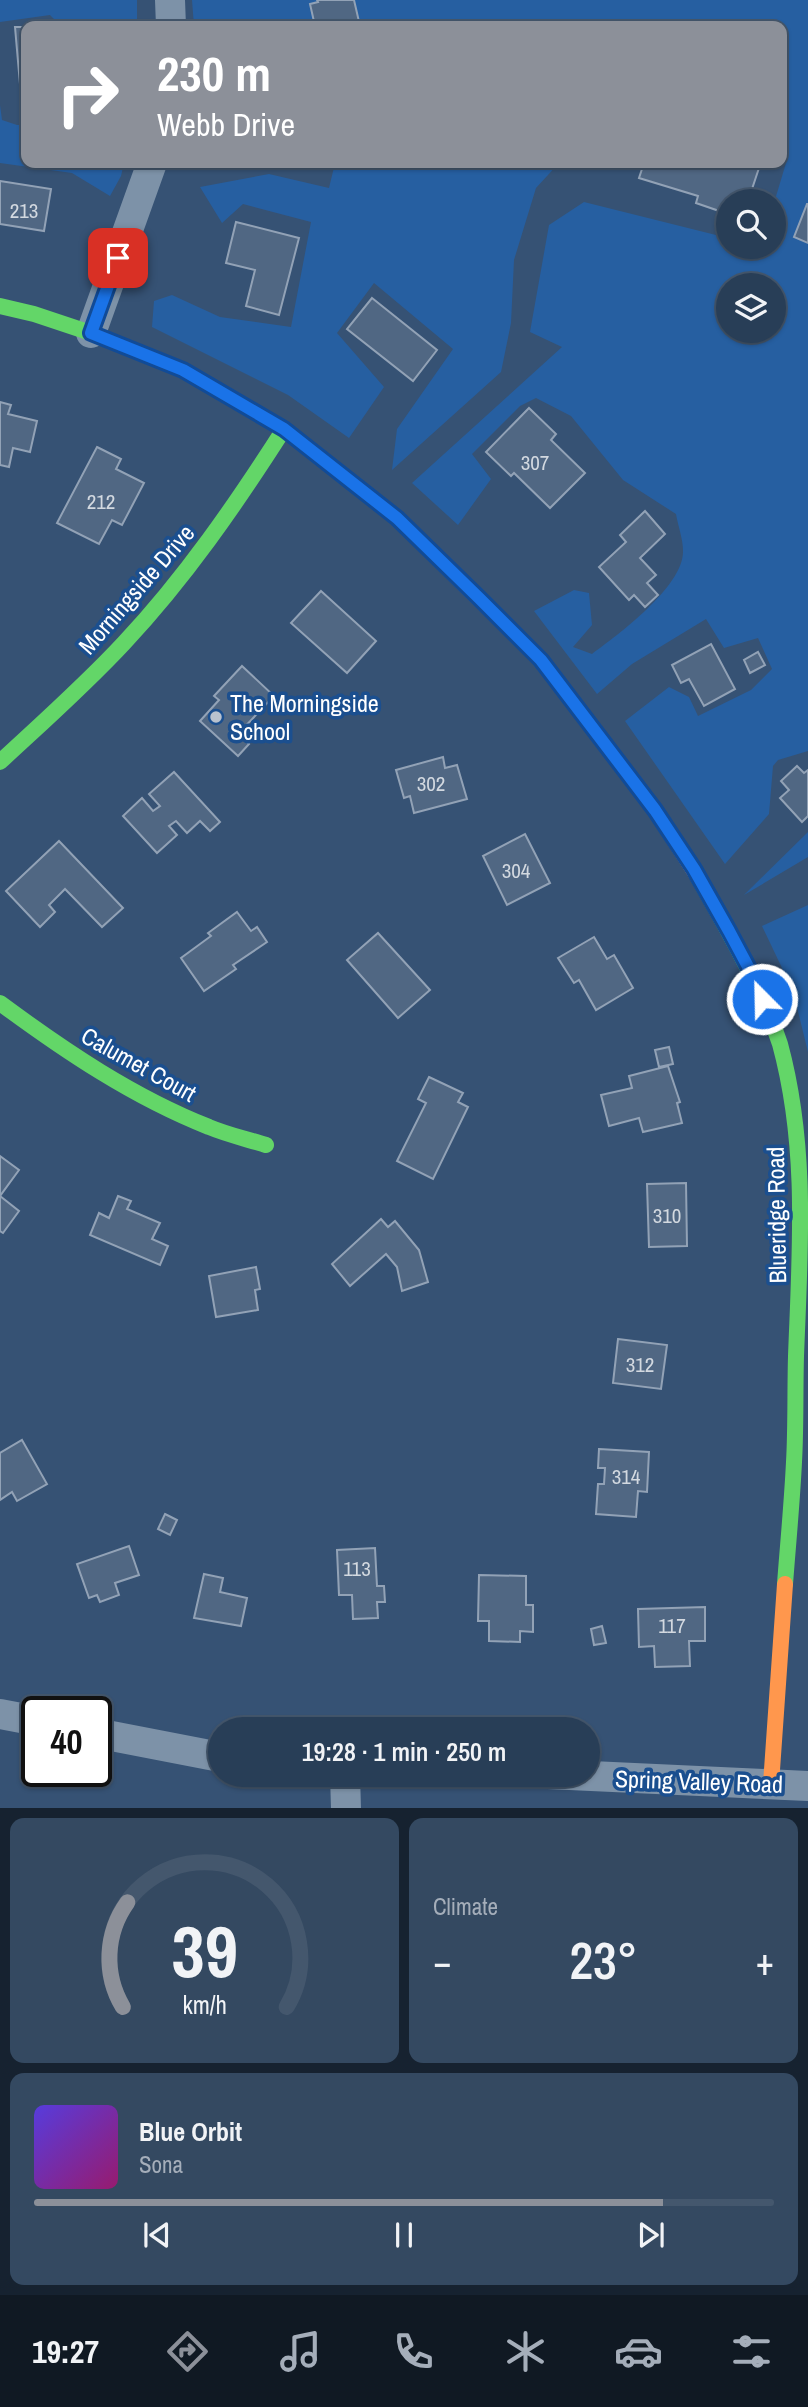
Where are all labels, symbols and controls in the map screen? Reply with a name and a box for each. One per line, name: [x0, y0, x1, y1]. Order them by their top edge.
text: 230 m: [157, 40, 271, 106]
icon: right: [42, 49, 133, 140]
text: Webb Drive: [157, 103, 295, 146]
map controls: [716, 189, 786, 343]
button: search: [716, 189, 786, 259]
house number: 213: [10, 196, 38, 225]
pin: [88, 228, 148, 288]
icon: arrive: [99, 239, 137, 277]
button: layers: [716, 273, 786, 343]
house number: 307: [521, 448, 549, 477]
house number: 212: [87, 487, 115, 516]
street label: Morningside Drive: [71, 517, 201, 661]
place label: The Morningside School: [230, 687, 379, 747]
marker: The Morningside School: [208, 709, 224, 725]
house number: 302: [417, 769, 445, 798]
house number: 304: [502, 856, 531, 885]
position arrow: [725, 962, 799, 1036]
street label: Calumet Court: [76, 1019, 203, 1109]
street label: Blueridge Road: [759, 1146, 793, 1284]
house number: 310: [653, 1201, 681, 1230]
house number: 312: [626, 1350, 654, 1379]
house number: 314: [612, 1462, 641, 1491]
house number: 113: [343, 1554, 371, 1583]
house number: 117: [658, 1611, 686, 1640]
speed limit sign: 40: [21, 1696, 112, 1787]
text: 19:28 · 1 min · 250 m: [302, 1734, 506, 1769]
street label: Spring Valley Road: [614, 1762, 784, 1800]
text: Climate: [433, 1891, 498, 1922]
text: 39: [171, 1902, 238, 2000]
text: 23°: [569, 1925, 638, 1995]
text: −: [433, 1936, 451, 1987]
text: +: [756, 1936, 774, 1987]
text: km/h: [182, 1987, 227, 2021]
text: Blue Orbit: [139, 2114, 242, 2149]
text: Sona: [139, 2149, 183, 2180]
icon: previous: [138, 2216, 176, 2254]
icon: pause: [385, 2216, 423, 2254]
icon: next: [632, 2216, 670, 2254]
icon: directions: [163, 2327, 212, 2376]
icon: music: [276, 2327, 325, 2376]
icon: phone: [389, 2327, 438, 2376]
icon: climate: [501, 2327, 550, 2376]
icon: car: [614, 2327, 663, 2376]
icon: filters: [727, 2327, 776, 2376]
text: 19:27: [32, 2330, 99, 2373]

